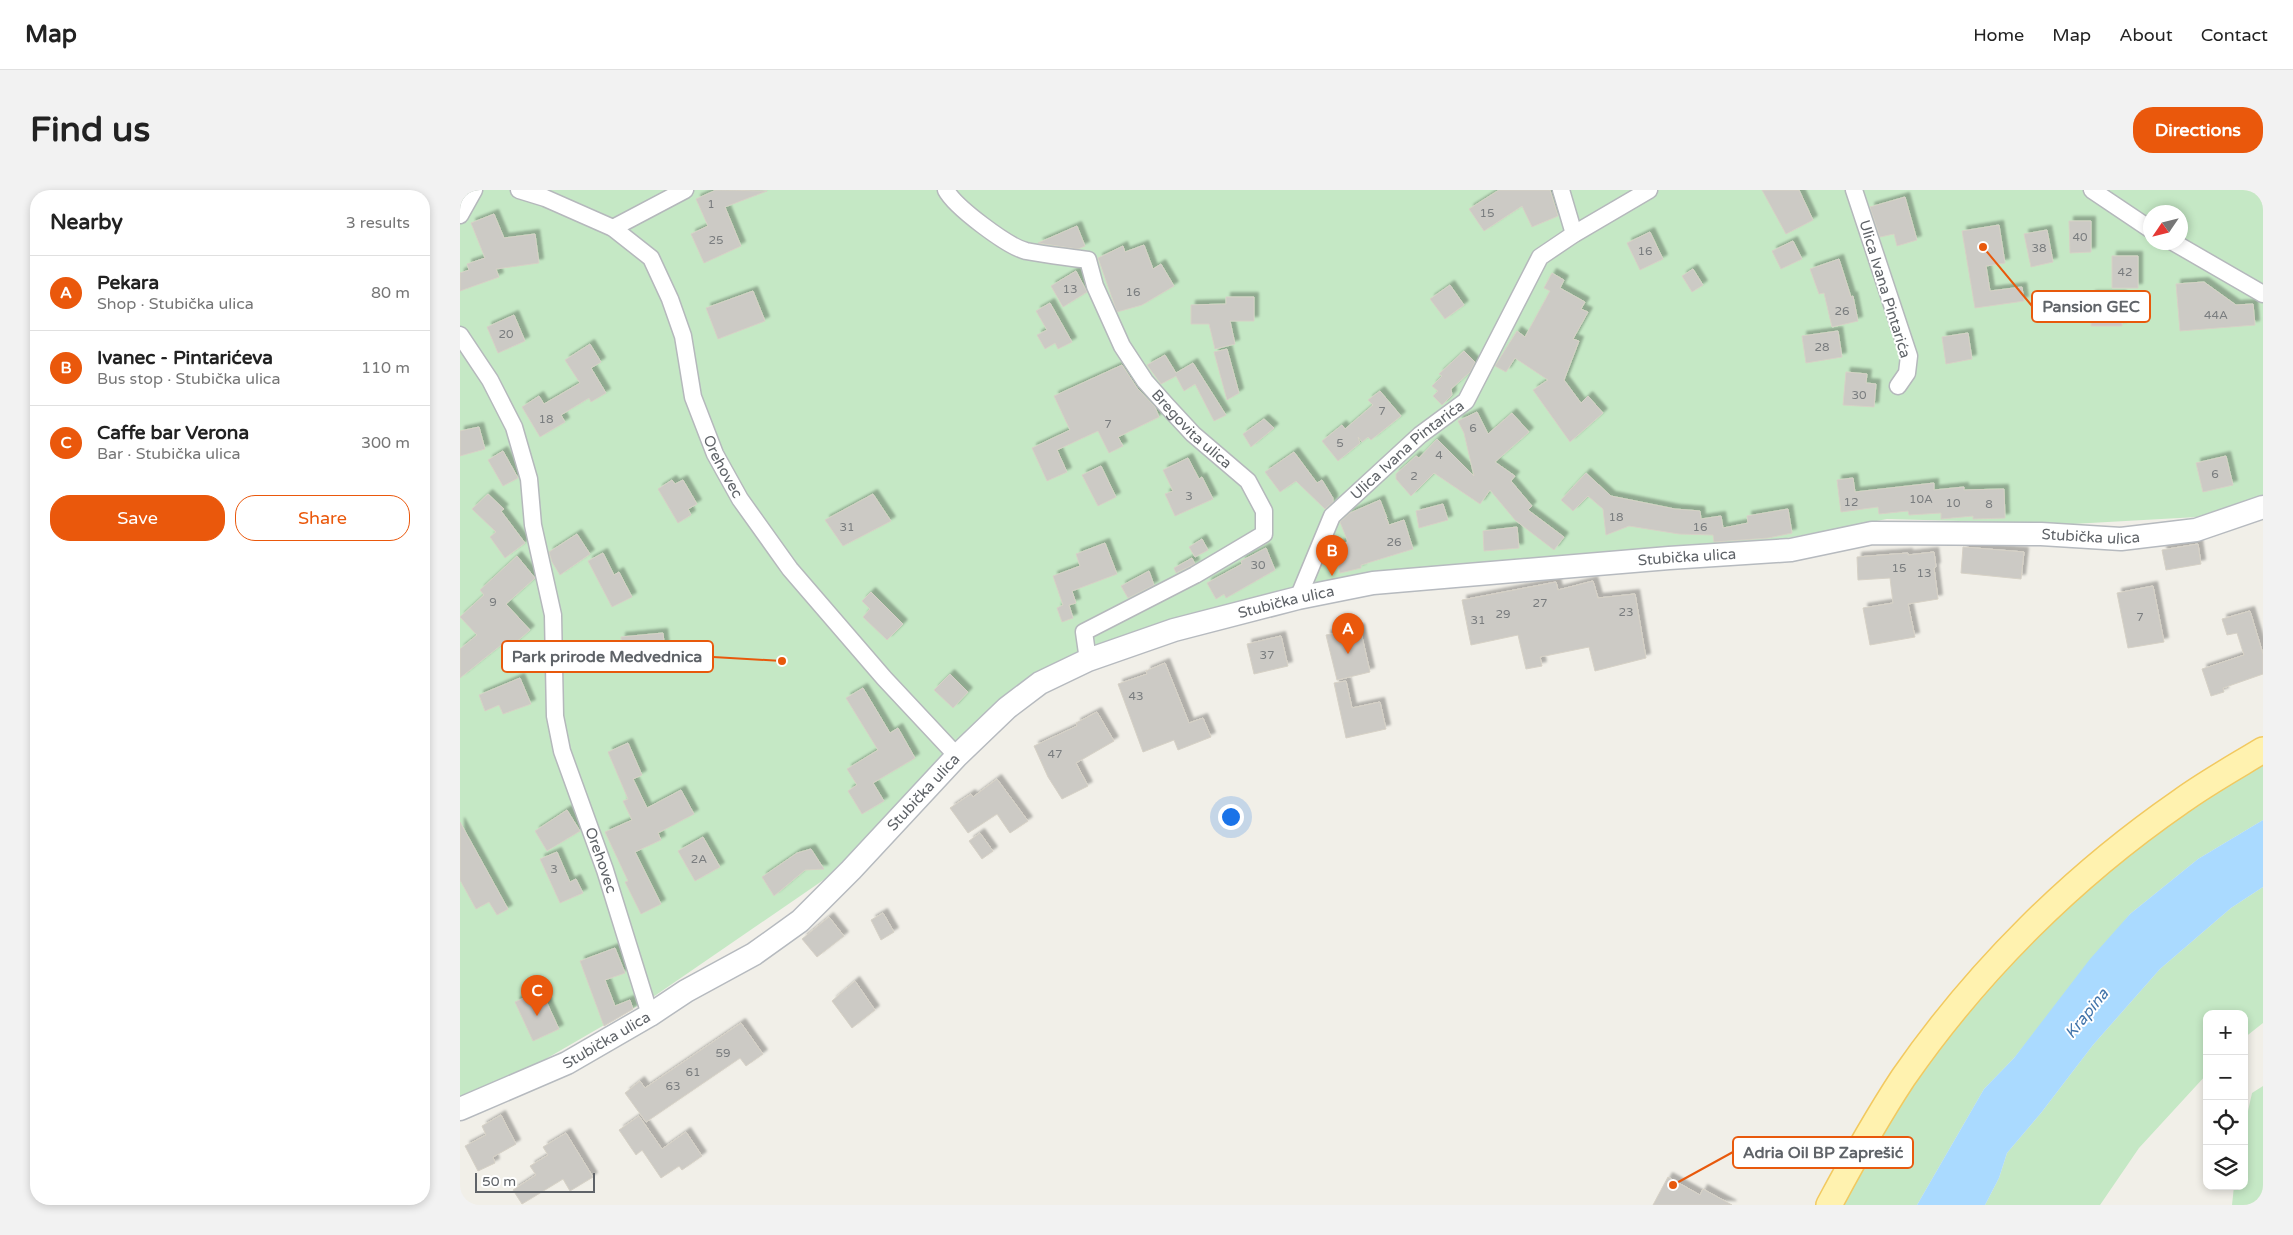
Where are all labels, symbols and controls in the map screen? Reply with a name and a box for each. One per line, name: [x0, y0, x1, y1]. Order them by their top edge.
text: Map: [25, 20, 77, 49]
text: Home: [1973, 24, 2024, 46]
text: Map: [2052, 24, 2091, 46]
text: About: [2119, 24, 2173, 46]
text: Contact: [2201, 24, 2268, 46]
button: Directions: [2133, 107, 2263, 153]
text: Find us: [30, 109, 150, 151]
house number: 1: [707, 197, 715, 211]
north arrow: [2143, 205, 2188, 250]
house number: 15: [1479, 206, 1495, 220]
text: Nearby: [50, 210, 123, 235]
text: 3 results: [346, 213, 410, 233]
street label: Ulica Ivana Pintarića: [1855, 218, 1915, 360]
house number: 40: [2072, 230, 2088, 244]
house number: 25: [708, 233, 724, 247]
house number: 38: [2031, 241, 2047, 255]
house number: 16: [1637, 244, 1653, 258]
house number: 42: [2117, 265, 2133, 279]
text: Pekara: [97, 272, 159, 294]
house number: 13: [1062, 282, 1078, 296]
text: A: [60, 283, 72, 303]
text: 80 m: [371, 283, 410, 303]
house number: 16: [1125, 285, 1141, 299]
callout: Pansion GEC: [2032, 291, 2150, 322]
text: Shop · Stubička ulica: [97, 294, 254, 314]
text: Pansion GEC: [2042, 297, 2140, 317]
house number: 26: [1834, 304, 1850, 318]
house number: 44A: [2204, 308, 2228, 322]
house number: 20: [498, 327, 514, 341]
house number: 28: [1814, 340, 1830, 354]
text: Ivanec - Pintarićeva: [97, 347, 273, 369]
text: B: [60, 358, 72, 378]
text: 110 m: [361, 358, 410, 378]
text: Bus stop · Stubička ulica: [97, 369, 280, 389]
street label: Bregovita ulica: [1148, 386, 1236, 472]
house number: 30: [1851, 388, 1867, 402]
street label: Ulica Ivana Pintarića: [1347, 397, 1468, 503]
house number: 7: [1378, 404, 1386, 418]
house number: 18: [538, 412, 554, 426]
house number: 7: [1104, 417, 1112, 431]
house number: 6: [1469, 421, 1477, 435]
text: Caffe bar Verona: [97, 422, 249, 444]
text: C: [60, 433, 72, 453]
text: 300 m: [361, 433, 410, 453]
street label: Orehovec: [700, 433, 747, 501]
house number: 5: [1336, 436, 1344, 450]
text: Bar · Stubička ulica: [97, 444, 241, 464]
house number: 4: [1435, 448, 1443, 462]
house number: 6: [2211, 467, 2219, 481]
house number: 2: [1410, 469, 1418, 483]
house number: 3: [1185, 489, 1193, 503]
house number: 10A: [1909, 492, 1933, 506]
button: Save: [50, 495, 225, 541]
button: Share: [235, 495, 410, 541]
house number: 12: [1843, 495, 1859, 509]
house number: 10: [1945, 496, 1961, 510]
house number: 8: [1985, 497, 1993, 511]
house number: 18: [1608, 510, 1624, 524]
house number: 31: [839, 520, 855, 534]
house number: 16: [1692, 520, 1708, 534]
street label: Stubička ulica: [2041, 525, 2141, 548]
pin: B: [1316, 535, 1348, 576]
house number: 26: [1386, 535, 1402, 549]
street label: Stubička ulica: [1637, 545, 1737, 570]
house number: 30: [1250, 558, 1266, 572]
house number: 15: [1891, 561, 1907, 575]
house number: 13: [1916, 566, 1932, 580]
street label: Stubička ulica: [1236, 582, 1336, 622]
house number: 9: [489, 595, 497, 609]
house number: 27: [1532, 596, 1548, 610]
house number: 23: [1618, 605, 1634, 619]
house number: 29: [1495, 607, 1511, 621]
house number: 7: [2136, 610, 2144, 624]
pin: A: [1332, 613, 1364, 654]
house number: 31: [1470, 613, 1486, 627]
callout: Park prirode Medvednica: [502, 641, 713, 672]
text: Park prirode Medvednica: [512, 647, 702, 667]
house number: 37: [1259, 648, 1275, 662]
house number: 43: [1128, 689, 1144, 703]
house number: 47: [1047, 747, 1063, 761]
street label: Stubička ulica: [883, 750, 963, 834]
your location: [1218, 804, 1244, 830]
street label: Orehovec: [581, 825, 621, 895]
house number: 2A: [691, 852, 707, 866]
house number: 3: [550, 862, 558, 876]
pin: C: [521, 975, 553, 1016]
water label: Krapina: [2061, 984, 2114, 1043]
street label: Stubička ulica: [559, 1008, 654, 1073]
map controls: [2203, 1010, 2248, 1190]
button: +: [2203, 1010, 2248, 1055]
house number: 59: [715, 1046, 731, 1060]
button: −: [2203, 1055, 2248, 1100]
house number: 61: [685, 1065, 701, 1079]
house number: 63: [665, 1079, 681, 1093]
button: locate: [2203, 1100, 2248, 1145]
callout: Adria Oil BP Zaprešić: [1733, 1137, 1913, 1168]
text: Adria Oil BP Zaprešić: [1743, 1143, 1904, 1163]
button: layers: [2203, 1145, 2248, 1190]
scale bar: [475, 1170, 595, 1193]
text: 50 m: [482, 1173, 516, 1190]

